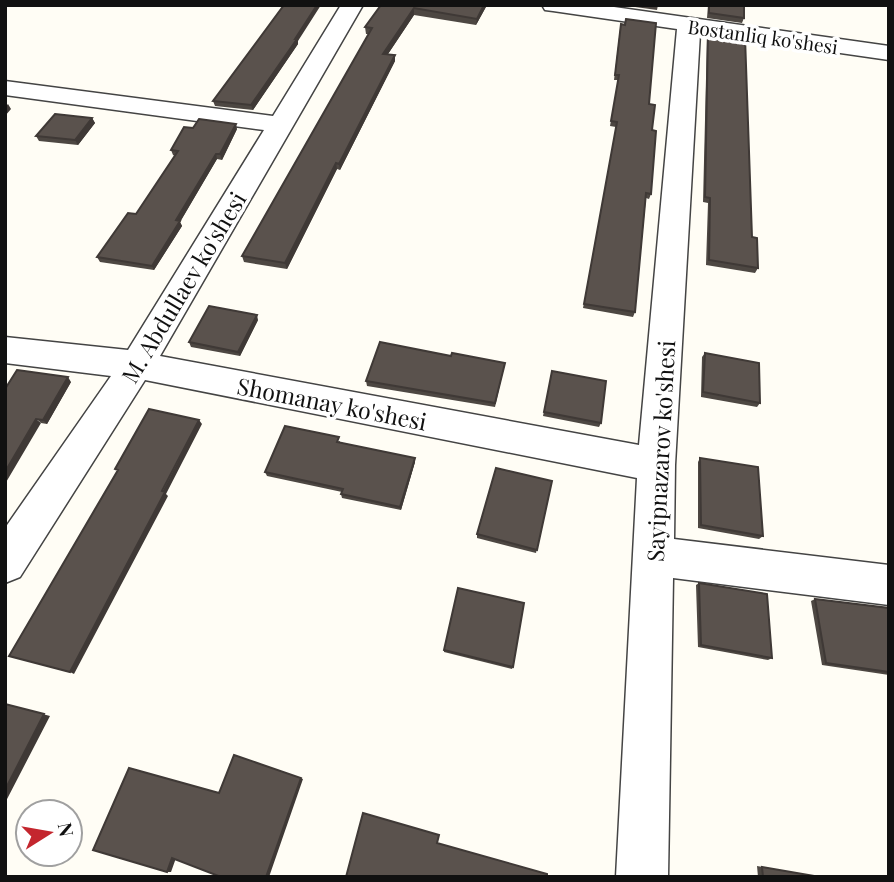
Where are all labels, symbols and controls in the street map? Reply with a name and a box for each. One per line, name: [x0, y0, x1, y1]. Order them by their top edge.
street label: Bostanliq ko'shesi: [686, 13, 840, 59]
street label: M. Abdullaev ko'shesi: [114, 185, 253, 388]
street label: Sayipnazarov ko'shesi: [639, 339, 681, 563]
street label: Shomanay ko'shesi: [235, 369, 430, 437]
north arrow: [14, 798, 84, 868]
text: N: [53, 820, 81, 839]

